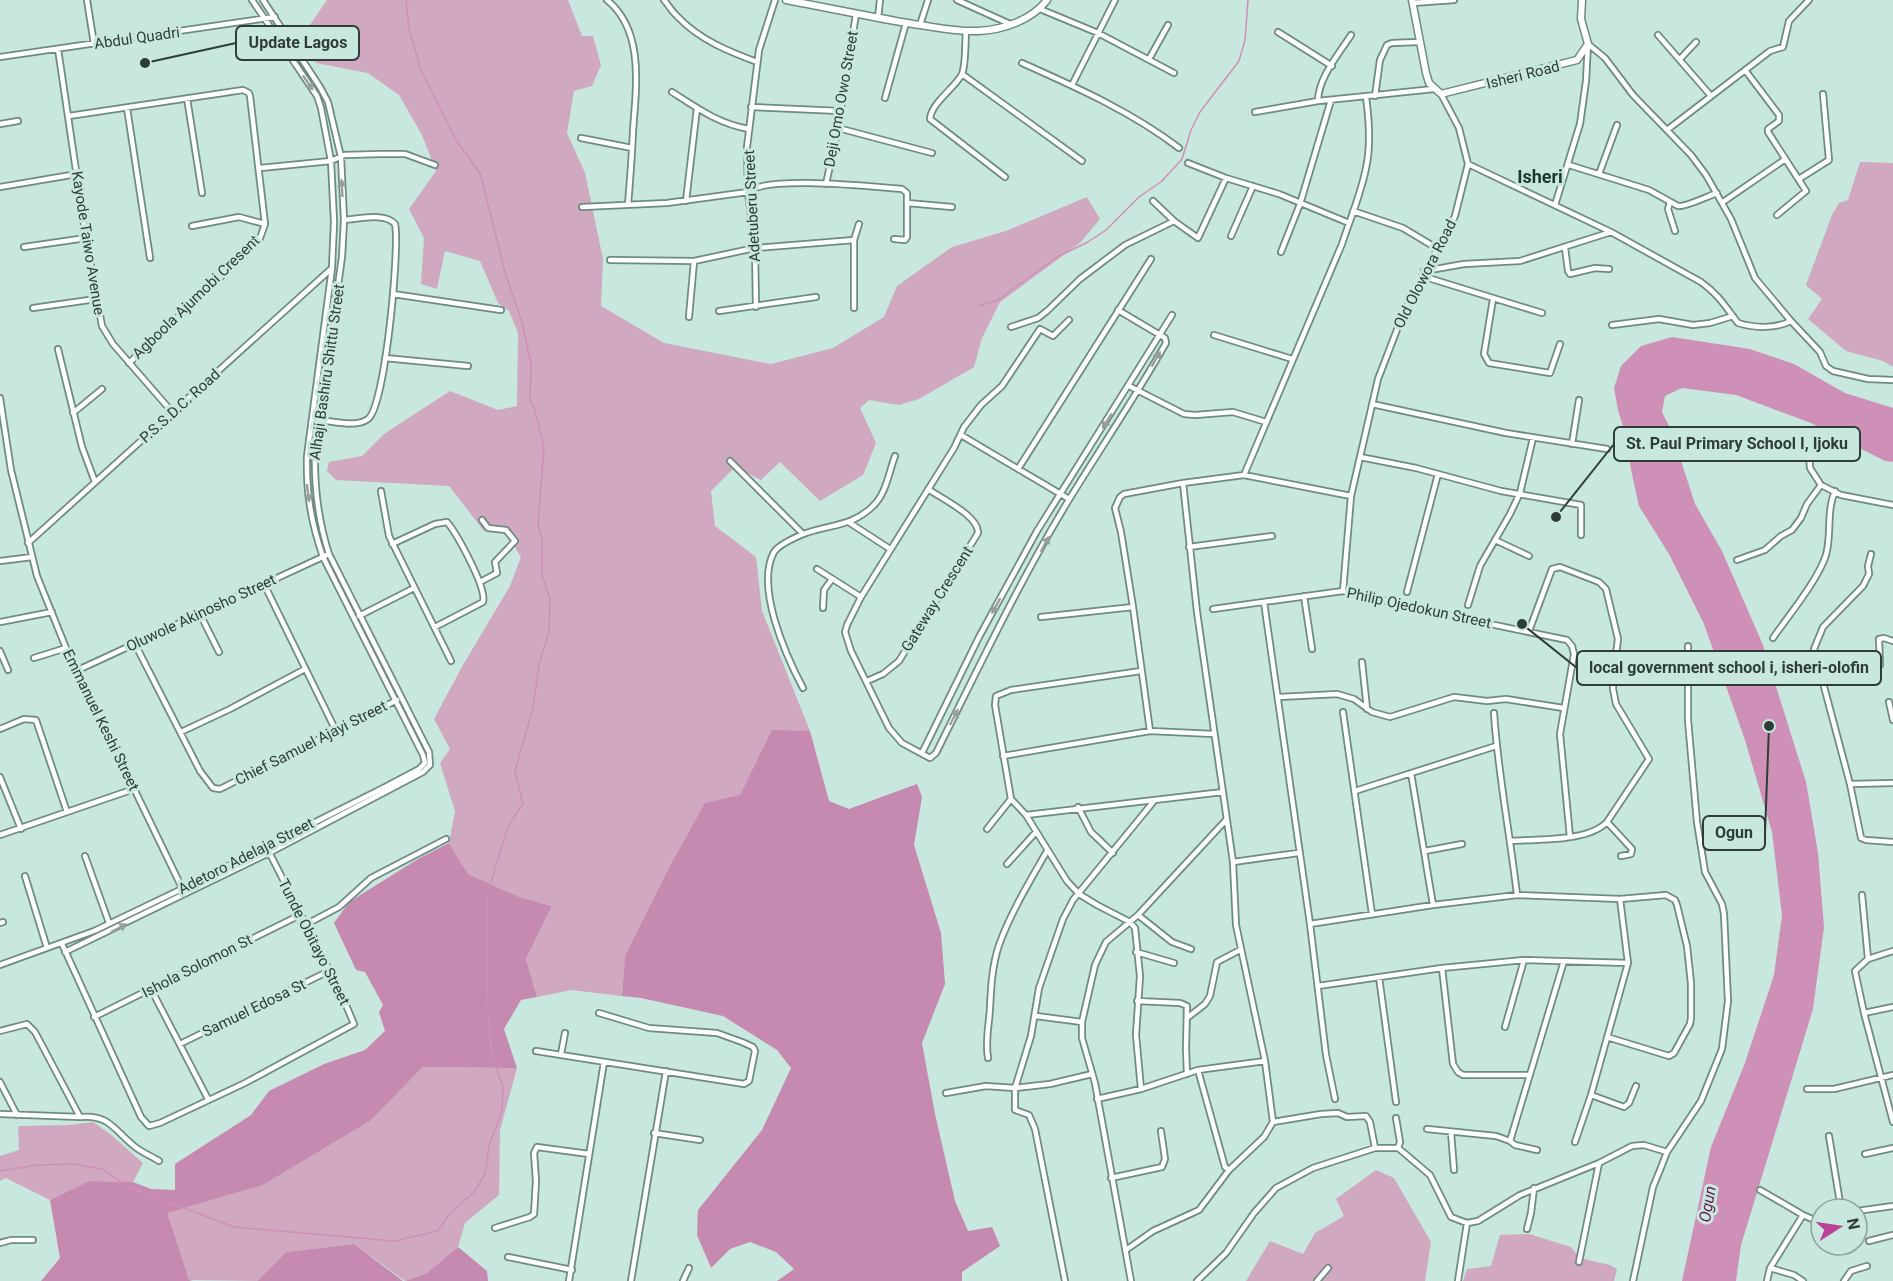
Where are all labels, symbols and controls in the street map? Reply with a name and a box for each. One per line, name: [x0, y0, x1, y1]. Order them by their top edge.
street label: Abdul Quadri: [93, 23, 181, 53]
callout: Update Lagos: [236, 26, 359, 60]
street label: Deji Omo Owo Street: [820, 29, 862, 168]
text: Update Lagos: [249, 33, 347, 52]
street label: Isheri Road: [1484, 57, 1562, 93]
one-way arrow: [302, 75, 314, 91]
street label: Adetuberu Street: [740, 149, 764, 263]
district label: Isheri: [1517, 166, 1563, 187]
street label: Kayode Taiwo Avenue: [68, 170, 108, 316]
one-way arrow: [338, 179, 347, 198]
street label: Old Olowora Road: [1390, 217, 1460, 331]
street label: Agboola Ajumobi Cresent: [129, 231, 263, 363]
street label: Alhaji Bashiru Shittu Street: [306, 283, 348, 461]
one-way arrow: [1151, 351, 1162, 367]
street label: P.S.S.D.C. Road: [136, 365, 224, 447]
one-way arrow: [1101, 412, 1113, 428]
callout: St. Paul Primary School I, Ijoku: [1614, 427, 1860, 461]
text: St. Paul Primary School I, Ijoku: [1626, 434, 1848, 453]
one-way arrow: [303, 484, 312, 503]
one-way arrow: [1039, 536, 1050, 552]
street label: Gateway Crescent: [897, 543, 977, 655]
street label: Oluwole Akinosho Street: [123, 570, 279, 656]
street label: Philip Ojedokun Street: [1345, 584, 1493, 632]
one-way arrow: [991, 598, 1001, 615]
street label: Emmanuel Keshi Street: [59, 646, 143, 794]
callout: local government school i, isheri-olofin: [1577, 651, 1881, 685]
text: local government school i, isheri-olofin: [1589, 658, 1869, 677]
street label: Chief Samuel Ajayi Street: [232, 697, 390, 789]
one-way arrow: [949, 708, 959, 725]
street label: Adetoro Adelaja Street: [175, 814, 317, 898]
callout: Ogun: [1703, 816, 1765, 850]
text: Ogun: [1715, 823, 1753, 842]
street label: Tunde Obitayo Street: [274, 876, 354, 1008]
one-way arrow: [110, 923, 127, 932]
street label: Ishola Solomon St: [139, 930, 255, 1002]
street label: Samuel Edosa St: [199, 975, 309, 1041]
water label: Ogun: [1695, 1184, 1720, 1224]
north arrow: [1809, 1197, 1869, 1257]
text: N: [1843, 1216, 1864, 1231]

